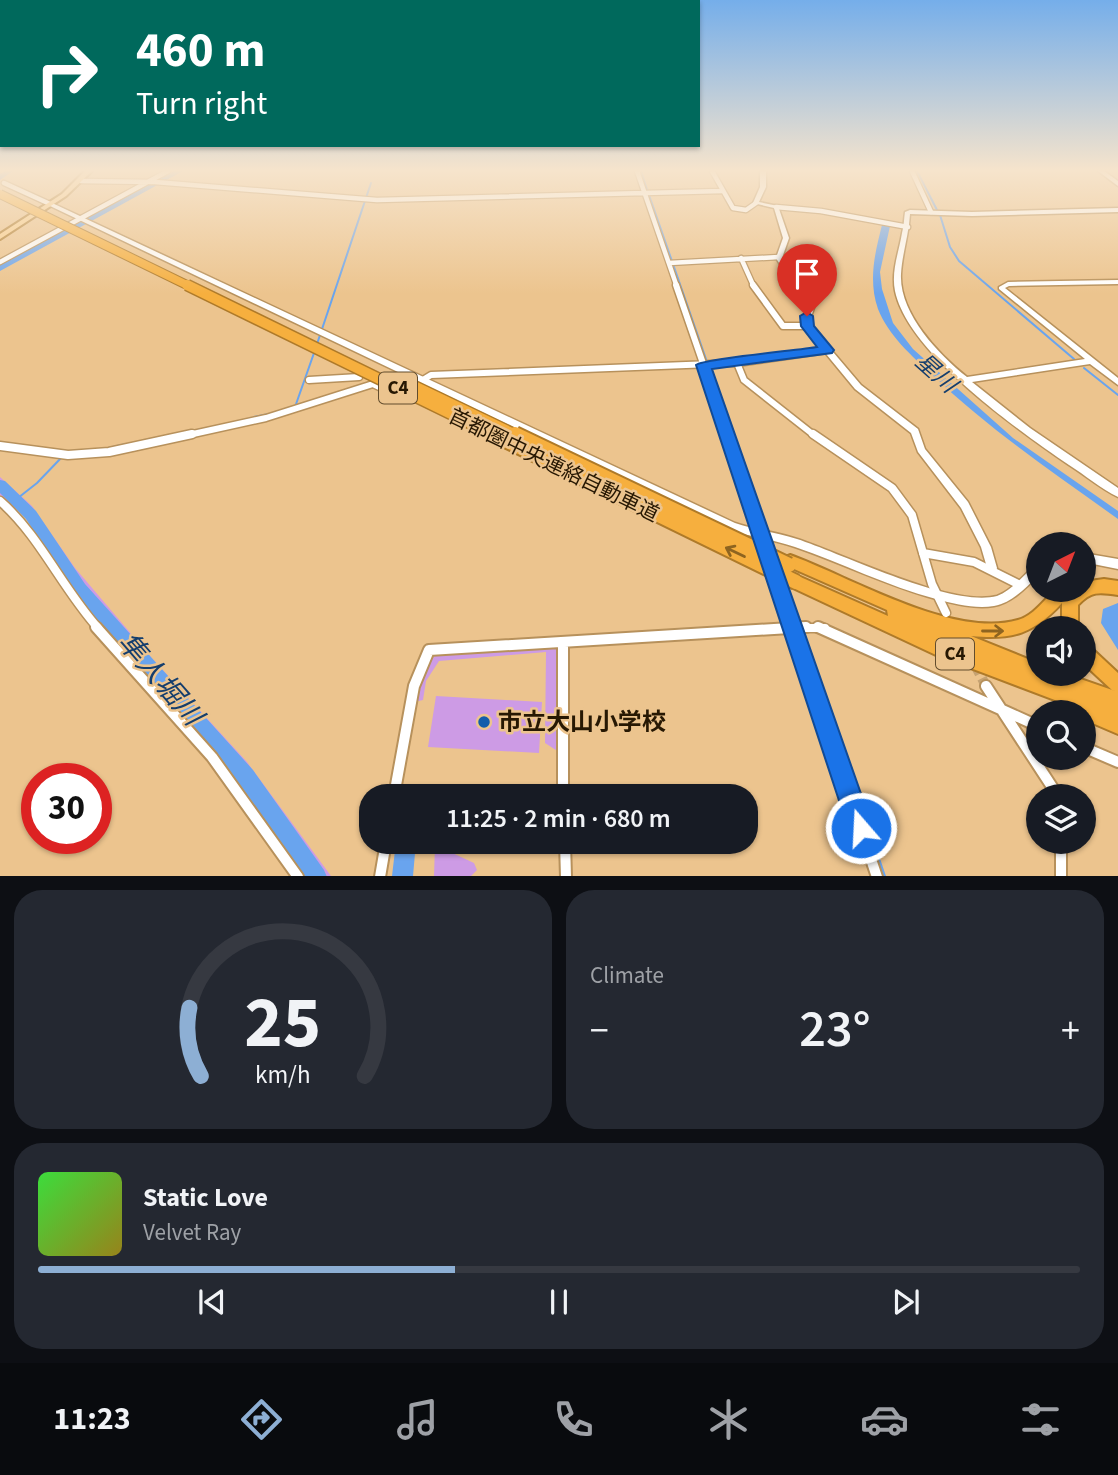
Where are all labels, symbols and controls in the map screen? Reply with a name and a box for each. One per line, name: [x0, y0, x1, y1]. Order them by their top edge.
text: 460 m: [136, 16, 265, 86]
icon: right: [21, 28, 112, 119]
text: Turn right: [136, 81, 267, 127]
pin: [777, 244, 837, 316]
icon: arrive: [788, 255, 826, 293]
water label: 星川: [908, 345, 966, 403]
road number: C4: [379, 372, 417, 404]
street label: 首都圏中央連絡自動車道: [444, 401, 664, 529]
north arrow: [1026, 532, 1096, 602]
map controls: [1026, 532, 1096, 854]
one-way arrow: [725, 545, 746, 559]
button: sound: [1026, 616, 1096, 686]
water label: 隼人堀川: [108, 624, 214, 737]
one-way arrow: [981, 624, 1004, 638]
road number: C4: [936, 638, 974, 670]
button: search: [1026, 700, 1096, 770]
place label: 市立大山小学校: [498, 705, 666, 740]
marker: 市立大山小学校: [476, 714, 492, 730]
speed limit sign: 30: [21, 763, 112, 854]
button: layers: [1026, 784, 1096, 854]
position arrow: [824, 791, 898, 865]
text: 11:25 · 2 min · 680 m: [446, 800, 671, 837]
text: Climate: [590, 959, 664, 992]
text: 25: [245, 971, 321, 1075]
text: 23°: [799, 993, 871, 1067]
text: −: [590, 1004, 609, 1058]
text: +: [1061, 1004, 1080, 1058]
text: km/h: [255, 1056, 311, 1092]
text: Static Love: [143, 1179, 268, 1216]
text: Velvet Ray: [143, 1216, 241, 1249]
icon: previous: [193, 1283, 231, 1321]
icon: pause: [540, 1283, 578, 1321]
icon: next: [887, 1283, 925, 1321]
icon: directions: [237, 1395, 286, 1444]
icon: music: [393, 1395, 442, 1444]
icon: phone: [549, 1395, 598, 1444]
icon: climate: [704, 1395, 753, 1444]
icon: car: [860, 1395, 909, 1444]
icon: filters: [1016, 1395, 1065, 1444]
text: 11:23: [53, 1396, 131, 1442]

